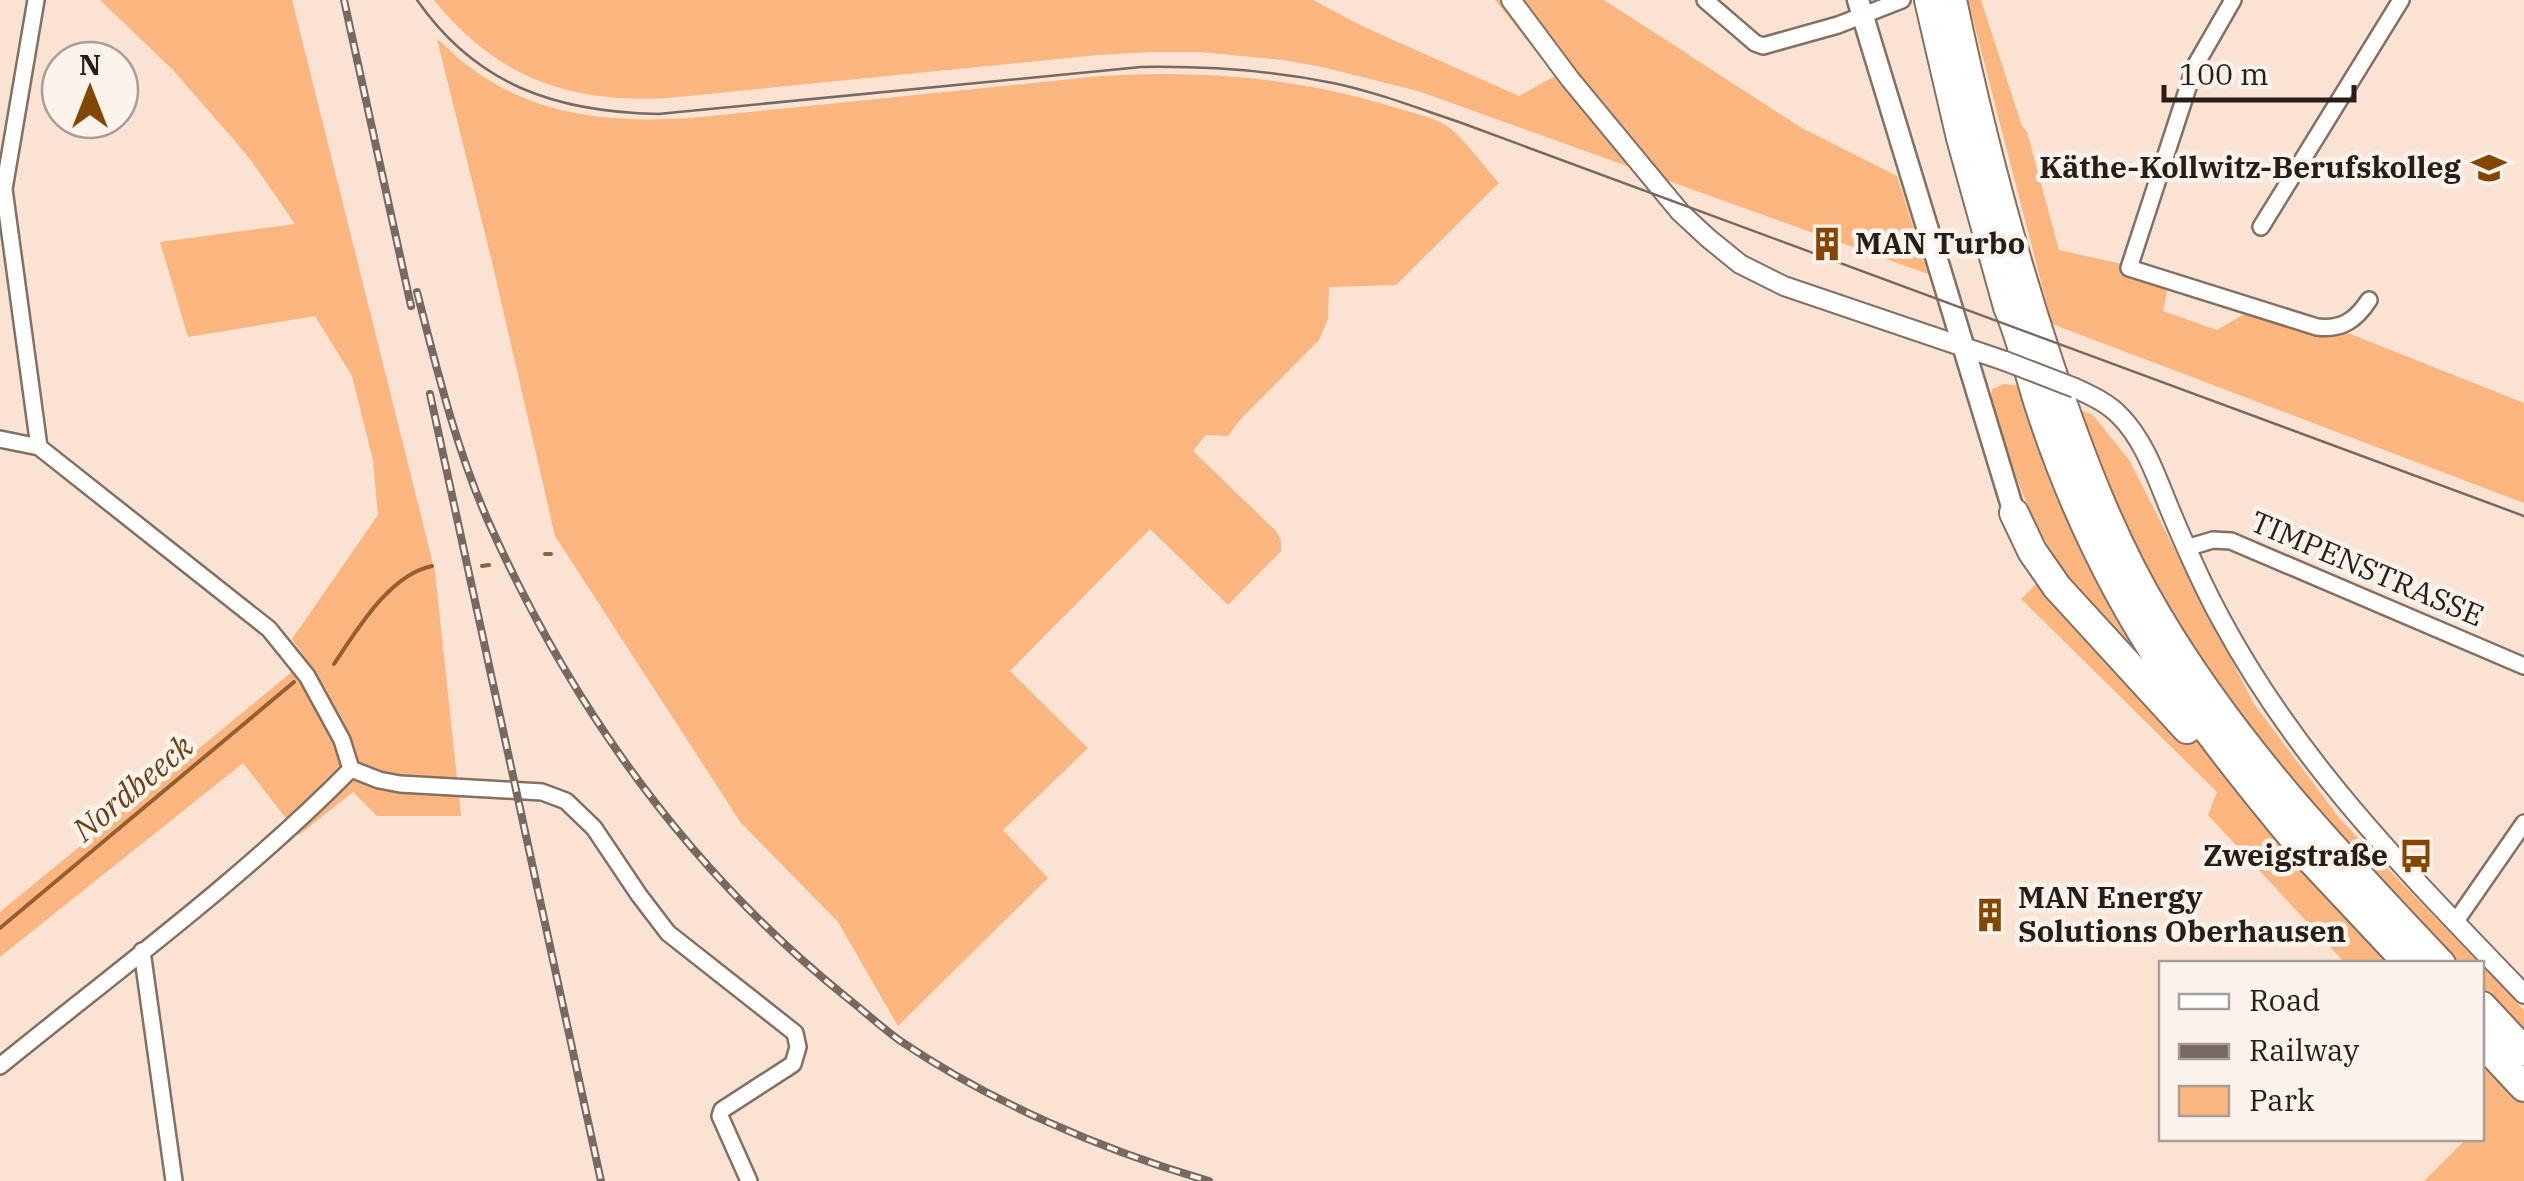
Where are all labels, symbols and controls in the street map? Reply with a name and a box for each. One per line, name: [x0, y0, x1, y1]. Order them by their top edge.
north arrow: [40, 40, 140, 140]
scale bar: [2164, 40, 2354, 102]
text: N: [79, 46, 101, 83]
text: 100 m: [2179, 54, 2269, 93]
place label: Käthe-Kollwitz-Berufskolleg: [2039, 147, 2462, 186]
school or university icon: Käthe-Kollwitz-Berufskolleg: [2470, 149, 2508, 187]
place label: MAN Turbo: [1855, 223, 2025, 262]
building icon: MAN Turbo: [1808, 225, 1846, 263]
street label: TIMPENSTRASSE: [2245, 501, 2490, 634]
water label: Nordbeeck: [63, 725, 201, 851]
place label: Zweigstraße: [2203, 835, 2388, 874]
bus stop icon: Zweigstraße: [2397, 837, 2435, 875]
place label: MAN Energy Solutions Oberhausen: [2018, 877, 2346, 950]
building icon: MAN Energy Solutions Oberhausen: [1971, 896, 2009, 934]
legend: [2159, 961, 2484, 1141]
text: Road: [2249, 980, 2321, 1019]
text: Railway: [2249, 1030, 2359, 1069]
text: Park: [2249, 1080, 2315, 1119]

